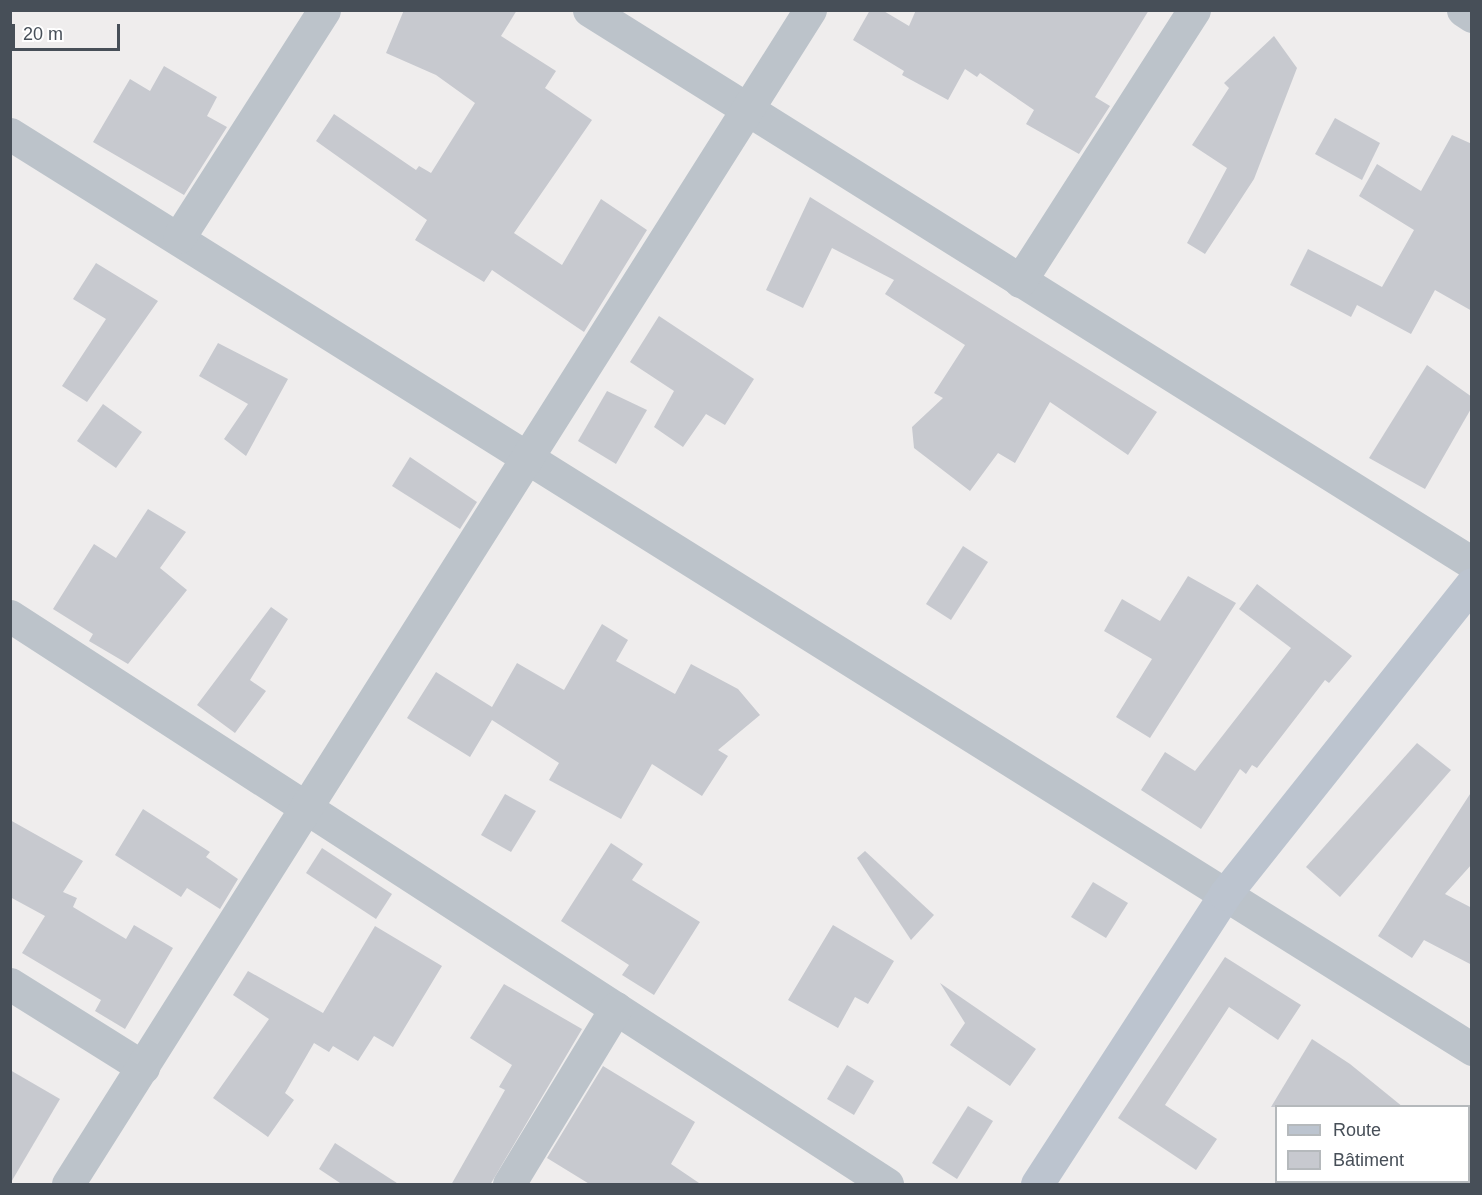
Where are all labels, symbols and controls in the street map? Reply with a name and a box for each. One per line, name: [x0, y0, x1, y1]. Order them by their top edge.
scale bar: [15, 12, 123, 50]
text: 20 m: [23, 24, 63, 44]
legend: [1275, 1105, 1470, 1183]
text: Route: [1333, 1120, 1381, 1140]
text: Bâtiment: [1333, 1150, 1404, 1170]

